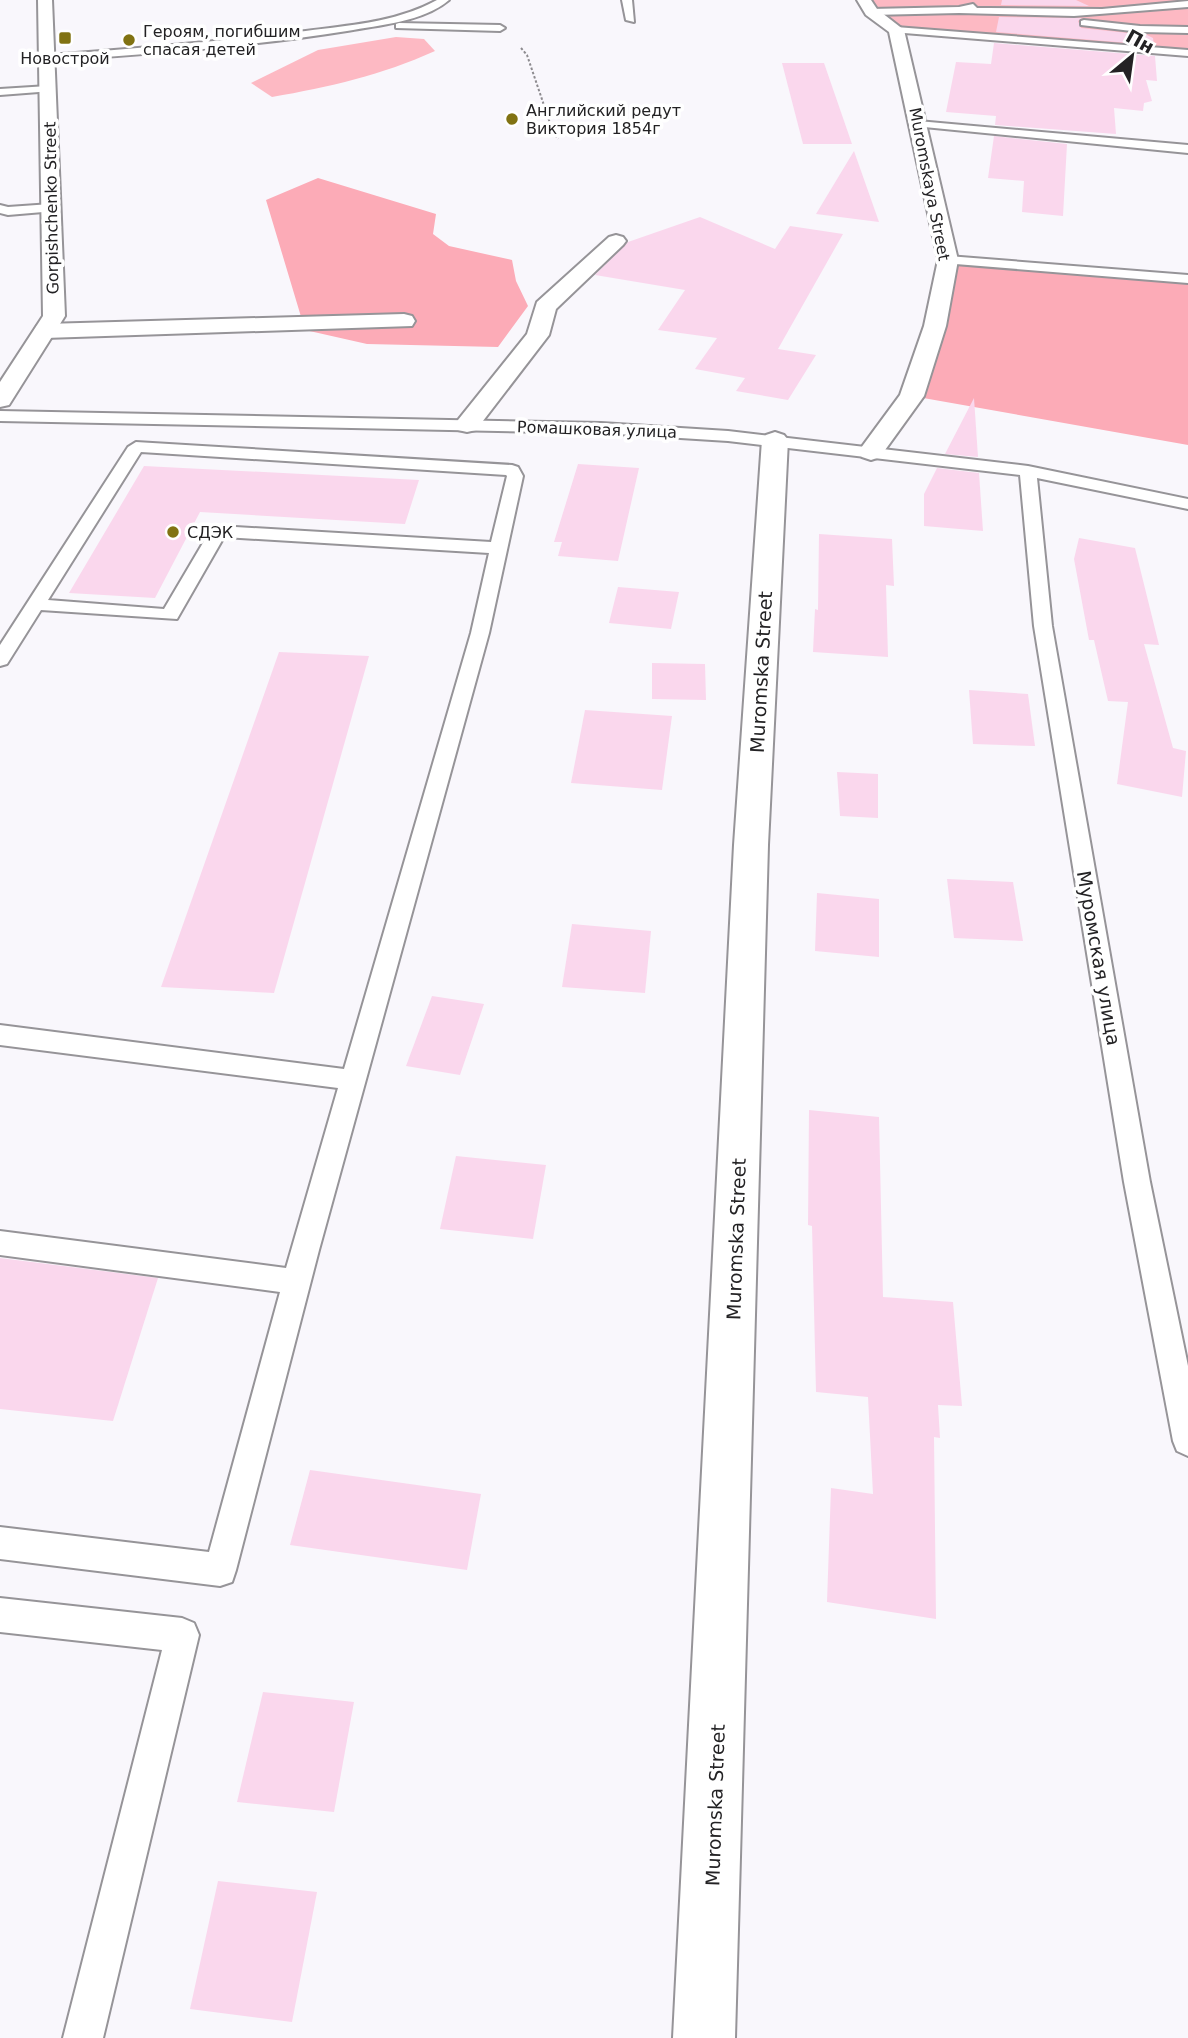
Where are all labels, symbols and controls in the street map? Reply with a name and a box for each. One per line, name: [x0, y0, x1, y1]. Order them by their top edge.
north arrow: [1097, 21, 1167, 91]
place label: Героям, погибшим спасая детей: [143, 22, 300, 59]
text: Пн: [1122, 24, 1158, 58]
marker: Новострой: [57, 30, 73, 46]
marker: Героям, погибшим спасая детей: [121, 32, 137, 48]
place label: Новострой: [20, 49, 110, 68]
place label: Английский редут Виктория 1854г: [526, 101, 681, 138]
street label: Muromskaya Street: [905, 106, 954, 262]
marker: Английский редут Виктория 1854г: [504, 111, 520, 127]
street label: Gorpishchenko Street: [40, 121, 63, 295]
street label: Ромашковая улица: [517, 417, 677, 442]
place label: СДЭК: [187, 523, 234, 542]
marker: СДЭК: [165, 524, 181, 540]
street label: Muromska Street: [746, 591, 776, 753]
street label: Муромская улица: [1073, 869, 1125, 1047]
street label: Muromska Street: [722, 1158, 750, 1320]
street label: Muromska Street: [701, 1724, 729, 1886]

